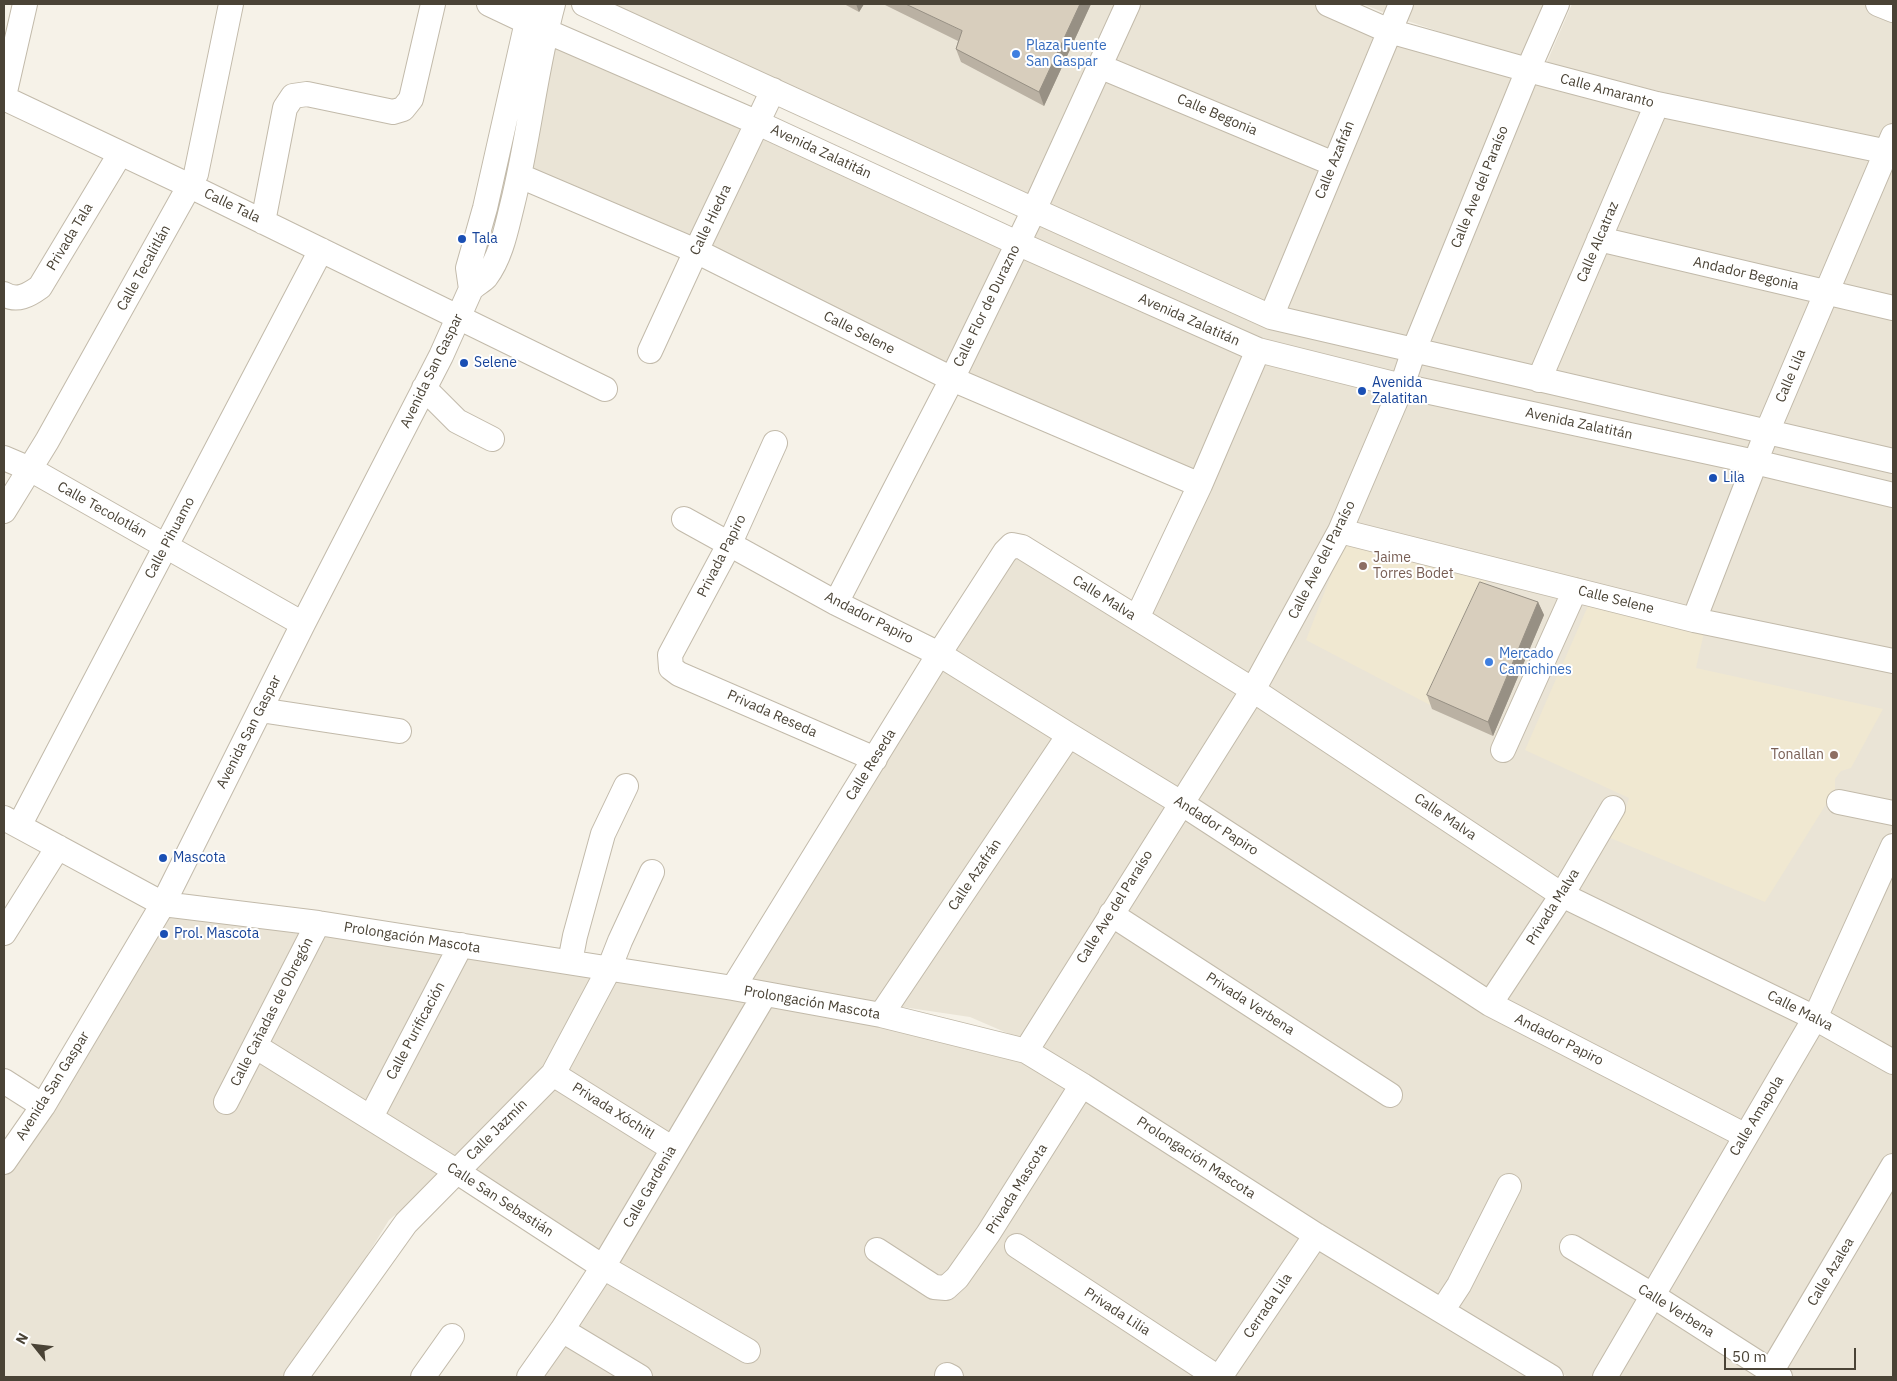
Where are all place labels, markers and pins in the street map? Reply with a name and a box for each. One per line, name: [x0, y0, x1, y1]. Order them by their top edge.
place label: Plaza Fuente San Gaspar: [1026, 38, 1107, 70]
marker: Plaza Fuente San Gaspar: [1010, 48, 1022, 60]
place label: Tala: [472, 231, 498, 247]
marker: Tala: [456, 233, 468, 245]
place label: Selene: [474, 355, 517, 371]
marker: Selene: [458, 357, 470, 369]
place label: Avenida Zalatitan: [1372, 375, 1428, 408]
marker: Avenida Zalatitan: [1356, 385, 1368, 397]
place label: Lila: [1723, 470, 1745, 486]
marker: Lila: [1707, 472, 1719, 484]
place label: Jaime Torres Bodet: [1373, 550, 1454, 582]
marker: Jaime Torres Bodet: [1357, 560, 1369, 572]
place label: Mercado Camichines: [1499, 646, 1572, 679]
marker: Mercado Camichines: [1483, 656, 1495, 668]
place label: Tonallan: [1771, 747, 1824, 763]
marker: Tonallan: [1828, 749, 1840, 761]
place label: Mascota: [173, 850, 226, 866]
marker: Mascota: [157, 852, 169, 864]
place label: Prol. Mascota: [174, 926, 259, 942]
marker: Prol. Mascota: [158, 928, 170, 940]

